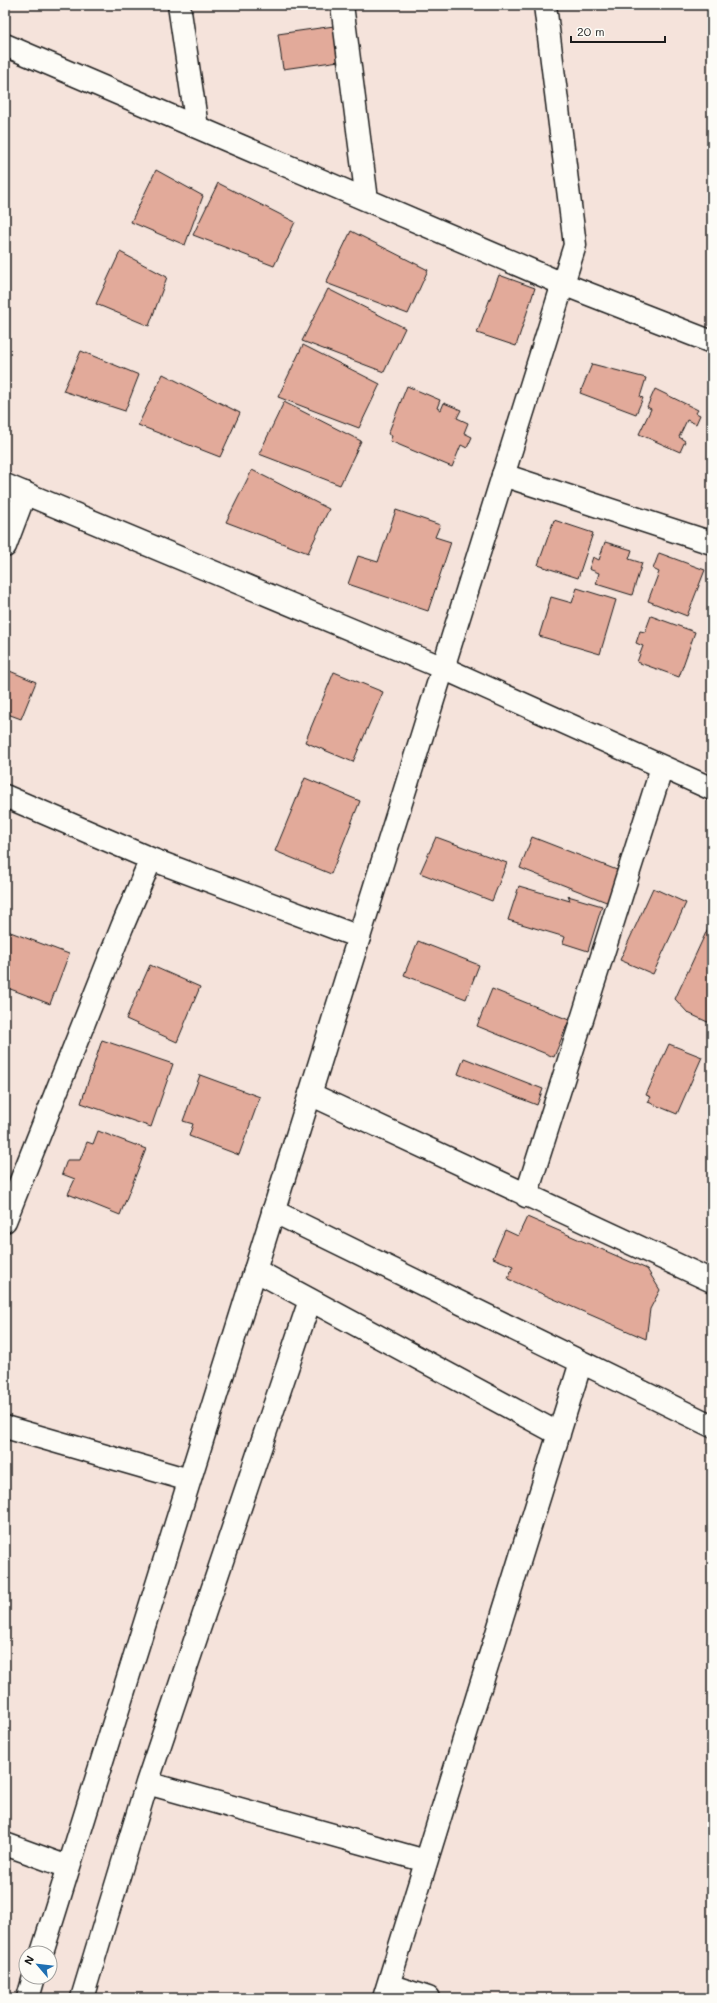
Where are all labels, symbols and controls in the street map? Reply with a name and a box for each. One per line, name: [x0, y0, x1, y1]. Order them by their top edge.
scale bar: [571, 18, 665, 44]
text: 20 m: [577, 23, 605, 39]
north arrow: [18, 1945, 58, 1985]
text: N: [20, 1953, 37, 1967]

